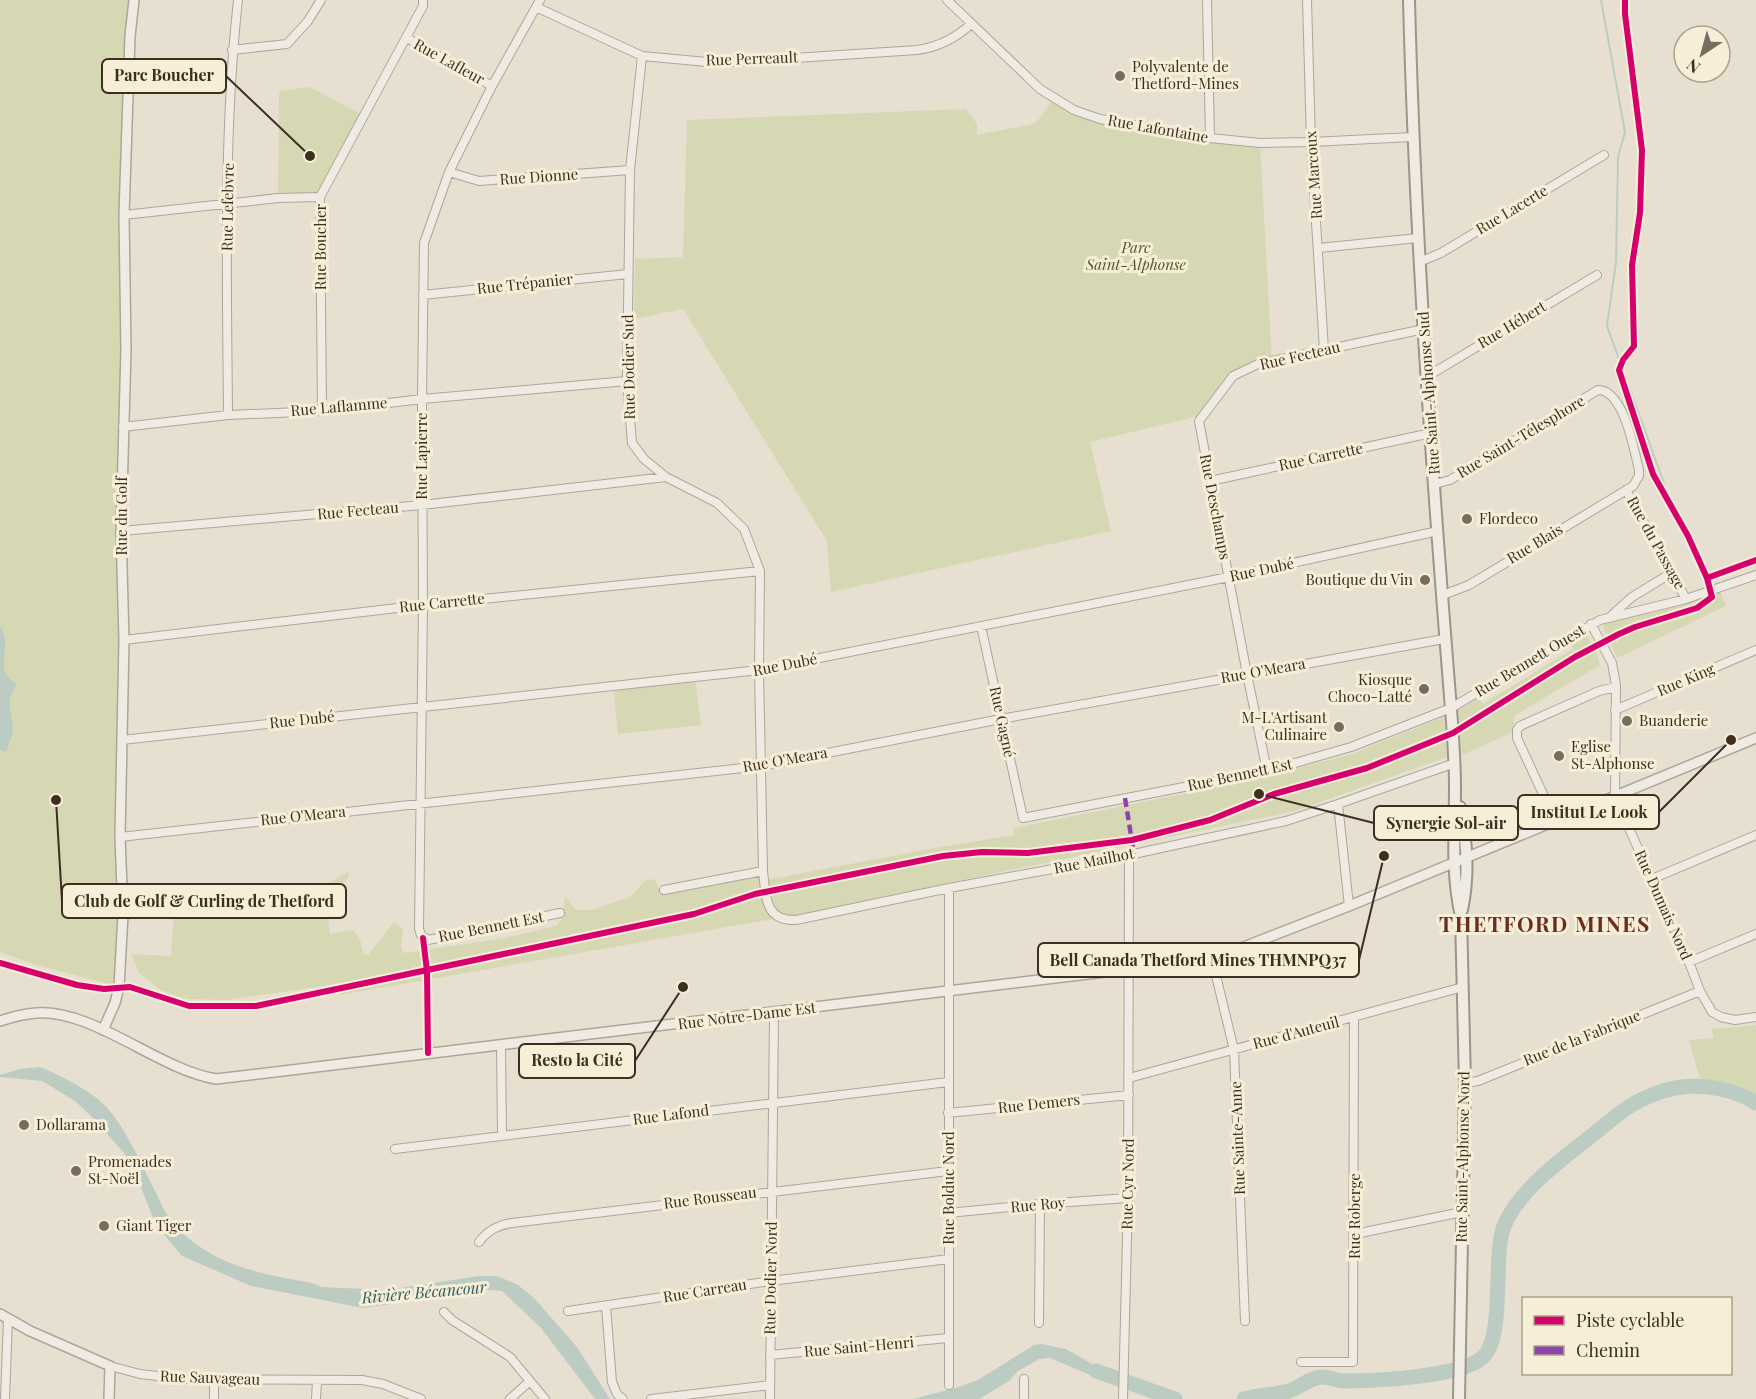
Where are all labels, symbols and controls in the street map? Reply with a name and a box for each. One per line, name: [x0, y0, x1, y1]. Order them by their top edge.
north arrow: [1672, 24, 1732, 84]
street label: Rue Lafleur: [410, 33, 489, 89]
street label: Rue Perreault: [705, 46, 799, 70]
text: N: [1682, 54, 1704, 78]
place label: Polyvalente de Thetford-Mines: [1132, 56, 1239, 93]
callout: Parc Boucher: [102, 59, 226, 93]
text: Parc Boucher: [114, 64, 214, 85]
marker: Polyvalente de Thetford-Mines: [1113, 69, 1127, 83]
street label: Rue Lafontaine: [1106, 109, 1210, 147]
street label: Rue Marcoux: [1300, 130, 1326, 220]
street label: Rue Lefebvre: [216, 163, 238, 251]
street label: Rue Dionne: [499, 163, 579, 189]
street label: Rue Lacerte: [1472, 180, 1551, 238]
street label: Rue Boucher: [310, 203, 330, 290]
park label: Parc Saint-Alphonse: [1085, 237, 1187, 274]
street label: Rue Trépanier: [476, 268, 574, 298]
street label: Rue Hébert: [1474, 296, 1550, 352]
street label: Rue Saint-Alphonse Sud: [1412, 311, 1444, 475]
street label: Rue Dodier Sud: [617, 314, 639, 420]
street label: Rue Fecteau: [1258, 336, 1342, 374]
street label: Rue Saint-Télesphore: [1453, 390, 1588, 482]
street label: Rue Laflamme: [290, 392, 388, 420]
street label: Rue Lapierre: [411, 412, 431, 500]
street label: Rue Carrette: [1277, 437, 1365, 475]
street label: Rue Deschamps: [1196, 452, 1236, 561]
street label: Rue du Golf: [111, 476, 131, 555]
street label: Rue du Passage: [1623, 492, 1691, 593]
street label: Rue Fecteau: [316, 496, 400, 524]
place label: Flordeco: [1479, 508, 1538, 528]
marker: Flordeco: [1460, 512, 1474, 526]
street label: Rue Blais: [1503, 519, 1566, 568]
street label: Rue Dubé: [1228, 552, 1296, 586]
place label: Boutique du Vin: [1305, 569, 1413, 589]
marker: Boutique du Vin: [1418, 573, 1432, 587]
street label: Rue Carrette: [398, 588, 486, 616]
street label: Rue Bennett Ouest: [1471, 619, 1589, 701]
street label: Rue Dubé: [751, 648, 819, 680]
street label: Rue O'Meara: [1219, 653, 1307, 687]
street label: Rue King: [1654, 658, 1718, 700]
place label: Kiosque Choco-Latté: [1328, 669, 1412, 706]
marker: Kiosque Choco-Latté: [1417, 682, 1431, 696]
street label: Rue Gagné: [986, 684, 1020, 759]
street label: Rue Dubé: [268, 706, 335, 732]
place label: M-L'Artisant Culinaire: [1242, 707, 1328, 744]
place label: Buanderie: [1639, 710, 1708, 730]
marker: Buanderie: [1620, 714, 1634, 728]
marker: M-L'Artisant Culinaire: [1332, 720, 1346, 734]
place label: Eglise St-Alphonse: [1571, 736, 1655, 773]
street label: Rue O'Meara: [741, 742, 829, 776]
marker: Eglise St-Alphonse: [1552, 749, 1566, 763]
street label: Rue Bennett Est: [1185, 753, 1295, 795]
callout: Institut Le Look: [1518, 795, 1659, 829]
street label: Rue O'Meara: [259, 801, 347, 829]
text: Institut Le Look: [1530, 801, 1648, 822]
callout: Synergie Sol-air: [1374, 806, 1518, 840]
text: Synergie Sol-air: [1386, 812, 1507, 833]
street label: Rue Mailhot: [1052, 842, 1136, 878]
street label: Rue Dumais Nord: [1631, 846, 1697, 963]
callout: Club de Golf & Curling de Thetford: [62, 884, 346, 918]
text: Club de Golf & Curling de Thetford: [74, 890, 334, 911]
street label: Rue Bennett Est: [436, 906, 546, 946]
district label: THETFORD MINES: [1439, 909, 1651, 937]
callout: Bell Canada Thetford Mines THMNPQ37: [1038, 943, 1359, 977]
text: Bell Canada Thetford Mines THMNPQ37: [1050, 949, 1347, 970]
street label: Rue Notre-Dame Est: [677, 997, 818, 1033]
street label: Rue de la Fabrique: [1520, 1004, 1643, 1070]
street label: Rue d'Auteuil: [1250, 1011, 1341, 1053]
callout: Resto la Cité: [519, 1044, 635, 1078]
text: Resto la Cité: [531, 1049, 623, 1070]
street label: Rue Saint-Alphonse Nord: [1451, 1071, 1474, 1243]
street label: Rue Sainte-Anne: [1225, 1081, 1249, 1195]
street label: Rue Demers: [997, 1089, 1081, 1117]
street label: Rue Lafond: [632, 1099, 710, 1129]
place label: Dollarama: [36, 1114, 106, 1134]
marker: Dollarama: [17, 1118, 31, 1132]
street label: Rue Bolduc Nord: [938, 1131, 958, 1245]
street label: Rue Cyr Nord: [1116, 1138, 1138, 1230]
place label: Promenades St-Noël: [88, 1151, 172, 1188]
marker: Promenades St-Noël: [69, 1164, 83, 1178]
street label: Rue Roberge: [1344, 1173, 1364, 1259]
street label: Rue Rousseau: [662, 1181, 758, 1213]
street label: Rue Roy: [1010, 1192, 1067, 1216]
place label: Giant Tiger: [116, 1215, 192, 1235]
marker: Giant Tiger: [97, 1219, 111, 1233]
street label: Rue Dodier Nord: [759, 1221, 781, 1335]
street label: Rue Carreau: [662, 1273, 748, 1306]
water label: Rivière Bécancour: [360, 1275, 488, 1308]
legend: [1522, 1297, 1732, 1375]
text: Piste cyclable: [1576, 1308, 1684, 1332]
street label: Rue Saint-Henri: [803, 1331, 915, 1361]
text: Chemin: [1576, 1338, 1640, 1362]
street label: Rue Sauvageau: [160, 1365, 261, 1389]

